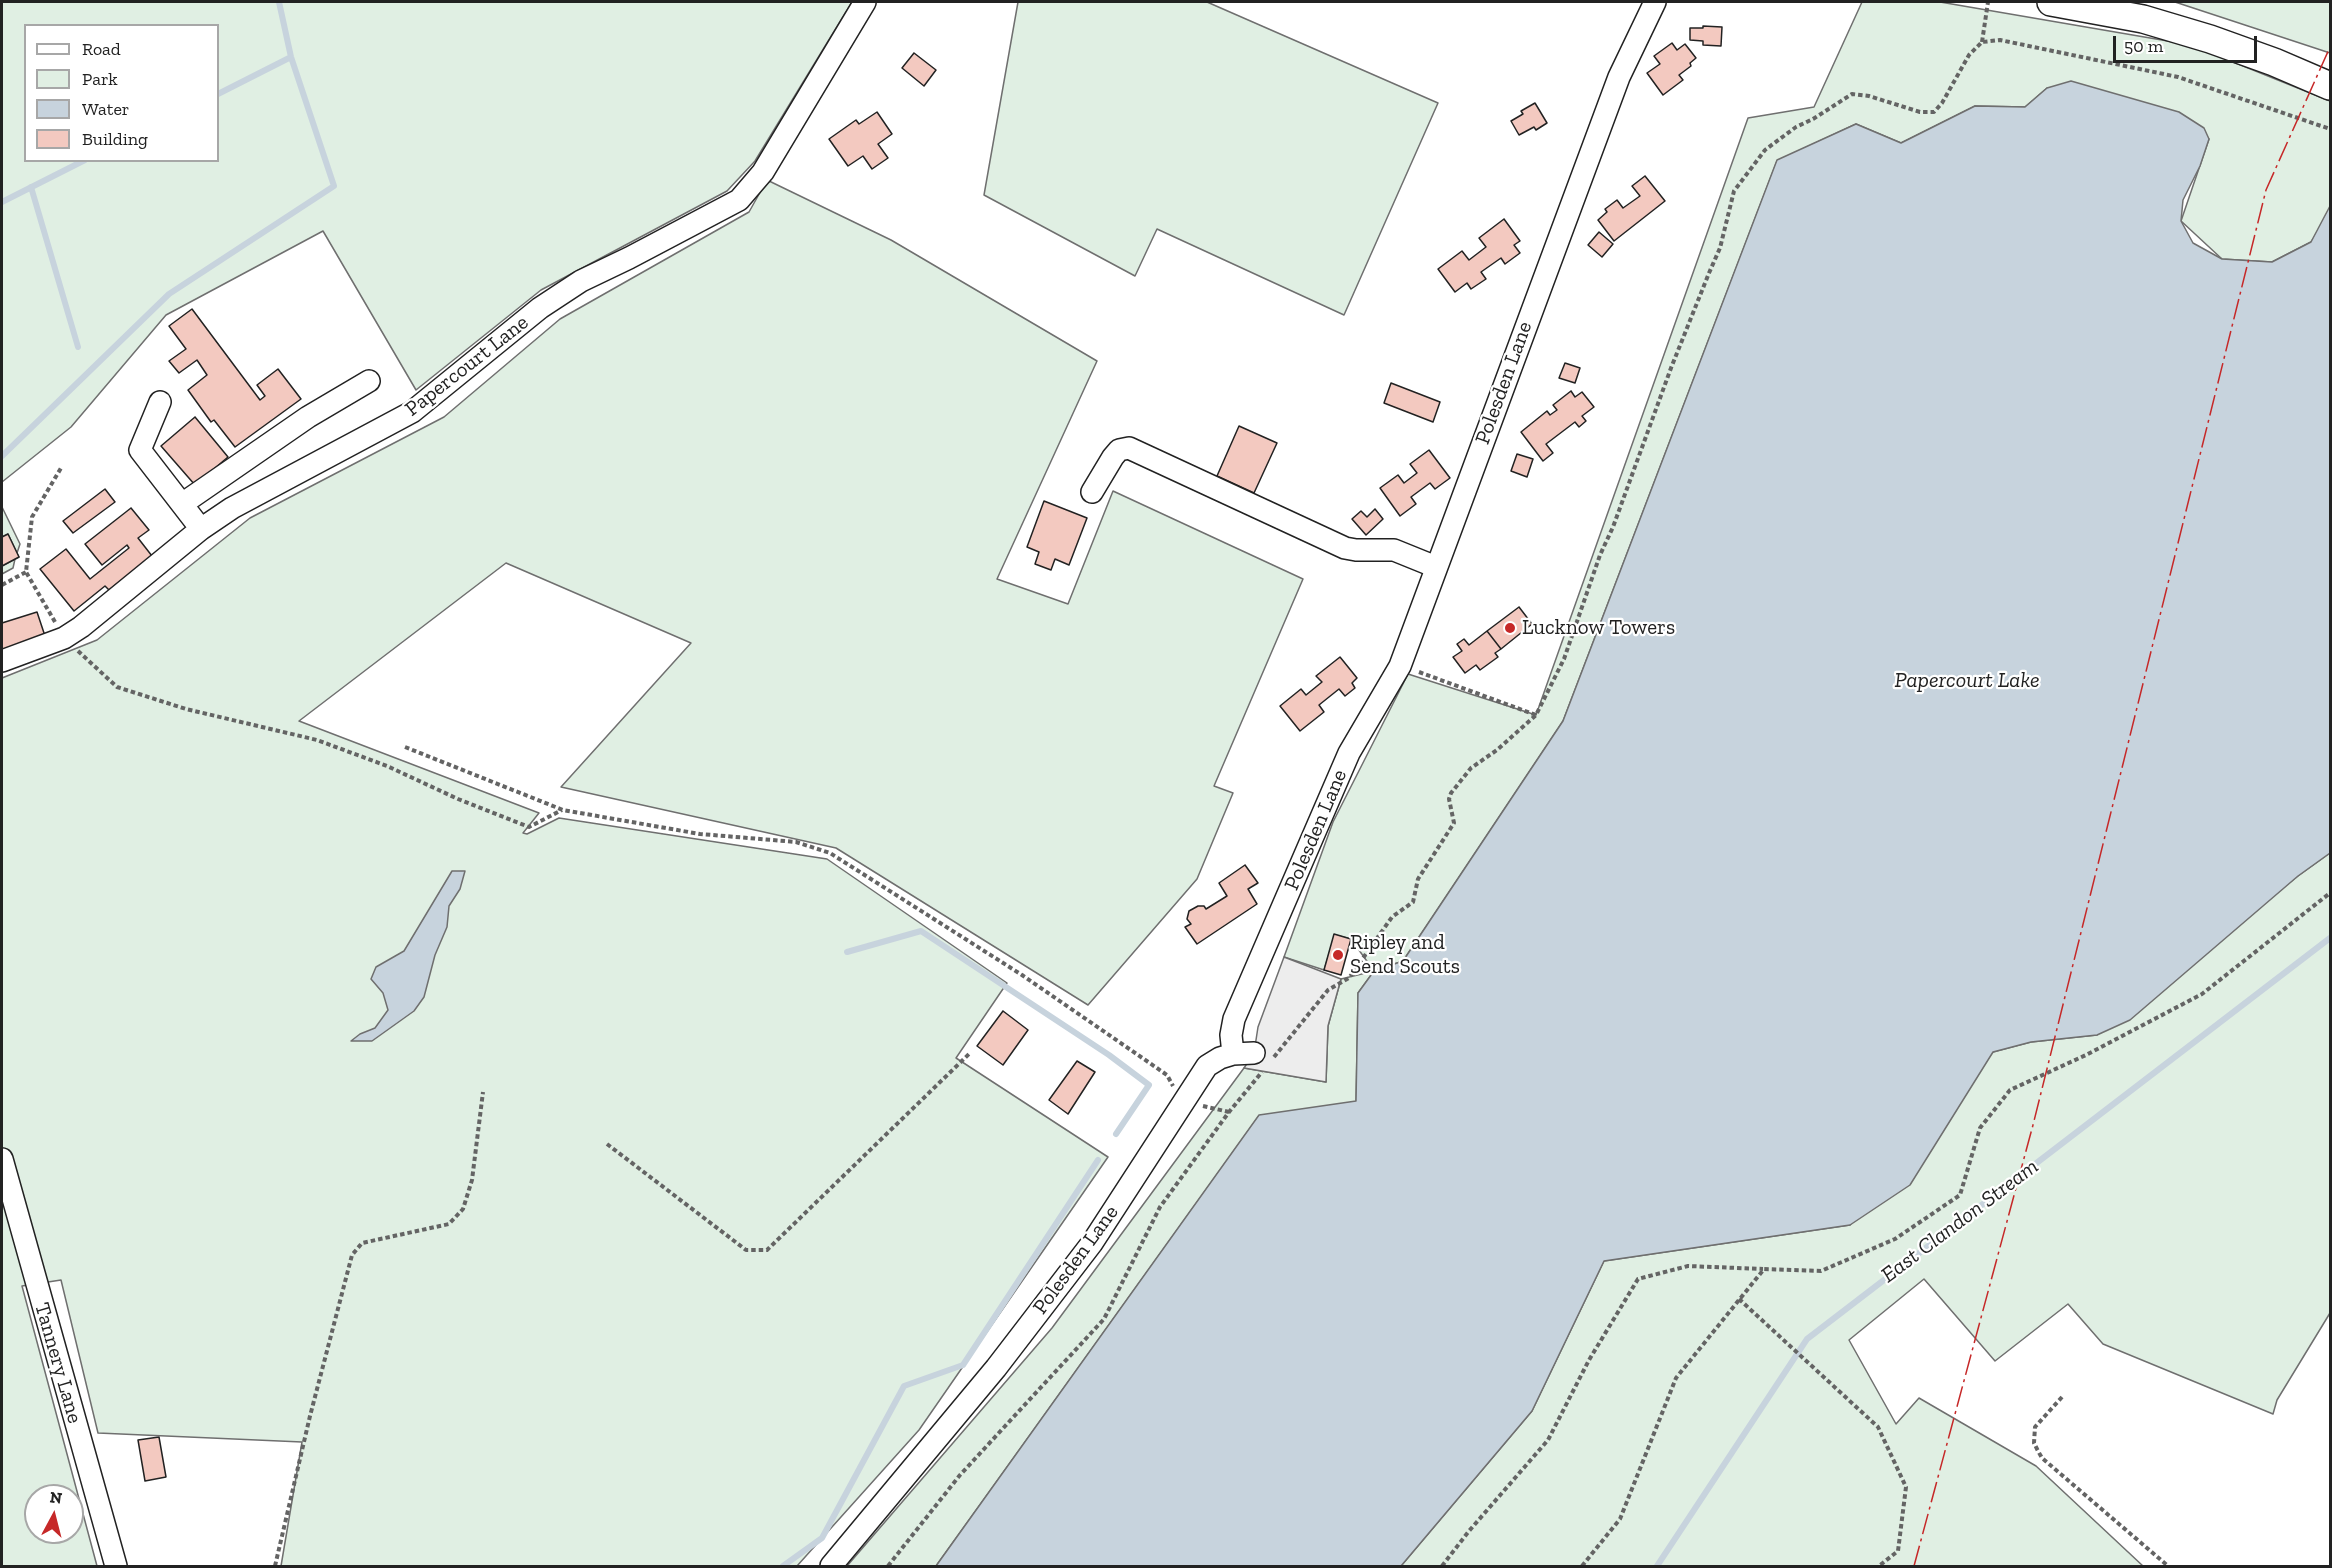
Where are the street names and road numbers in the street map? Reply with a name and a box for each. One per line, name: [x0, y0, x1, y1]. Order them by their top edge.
street label: Papercourt Lane: [400, 310, 534, 422]
street label: Polesden Lane: [1470, 318, 1538, 448]
street label: Polesden Lane: [1279, 766, 1353, 894]
street label: Polesden Lane: [1028, 1201, 1124, 1319]
street label: Tannery Lane: [29, 1300, 87, 1426]

